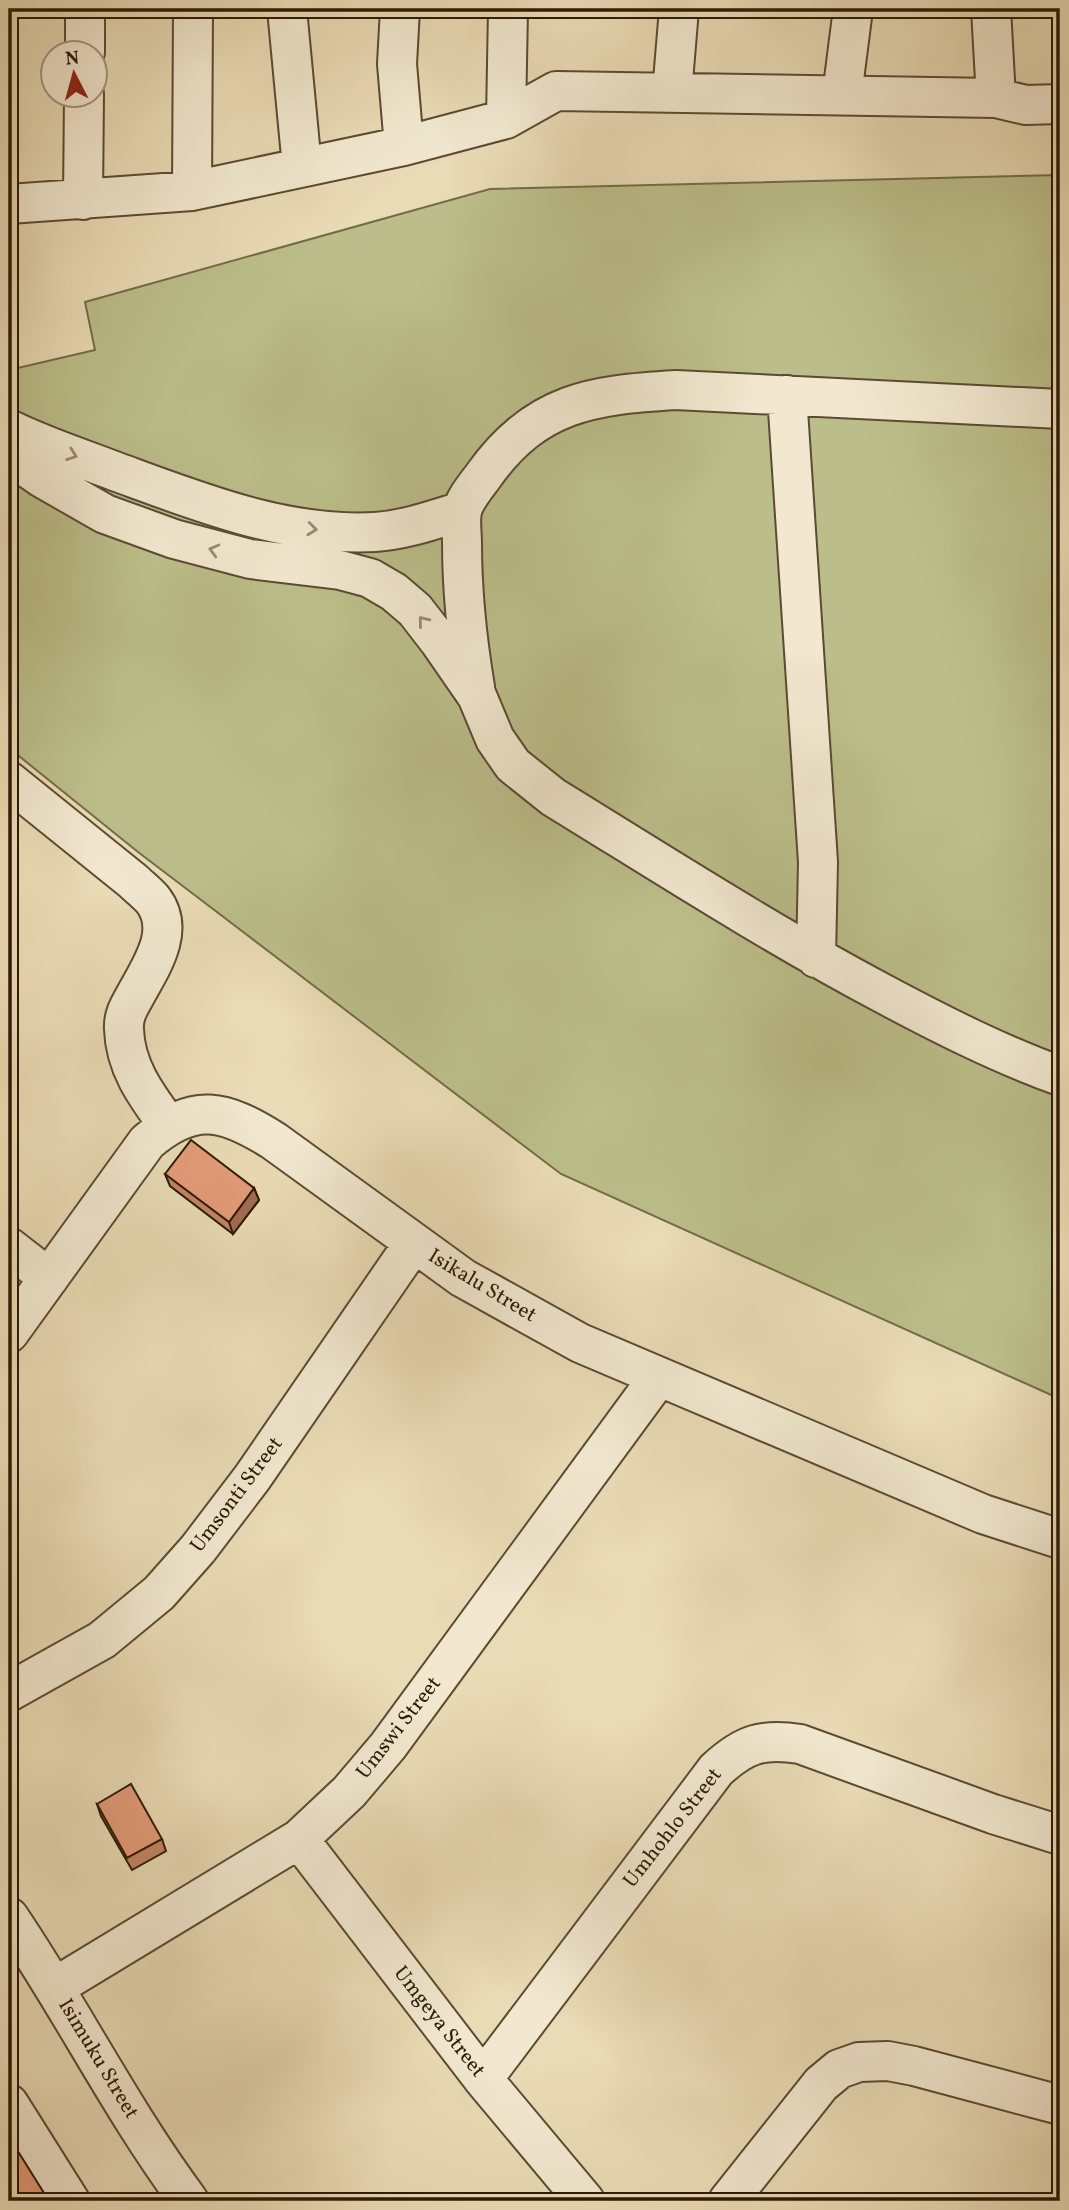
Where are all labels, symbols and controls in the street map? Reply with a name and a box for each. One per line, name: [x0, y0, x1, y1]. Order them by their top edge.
north arrow: [38, 38, 108, 108]
text: N: [64, 45, 81, 73]
one-way arrow: [65, 447, 77, 461]
one-way arrow: [307, 521, 318, 536]
one-way arrow: [208, 543, 220, 558]
one-way arrow: [418, 616, 431, 628]
street label: Isikalu Street: [422, 1242, 542, 1330]
street label: Umsonti Street: [184, 1431, 290, 1559]
street label: Umswi Street: [350, 1671, 448, 1785]
street label: Umhohlo Street: [617, 1762, 729, 1894]
street label: Umgeya Street: [386, 1960, 492, 2084]
street label: Isimuku Street: [51, 1993, 145, 2125]

